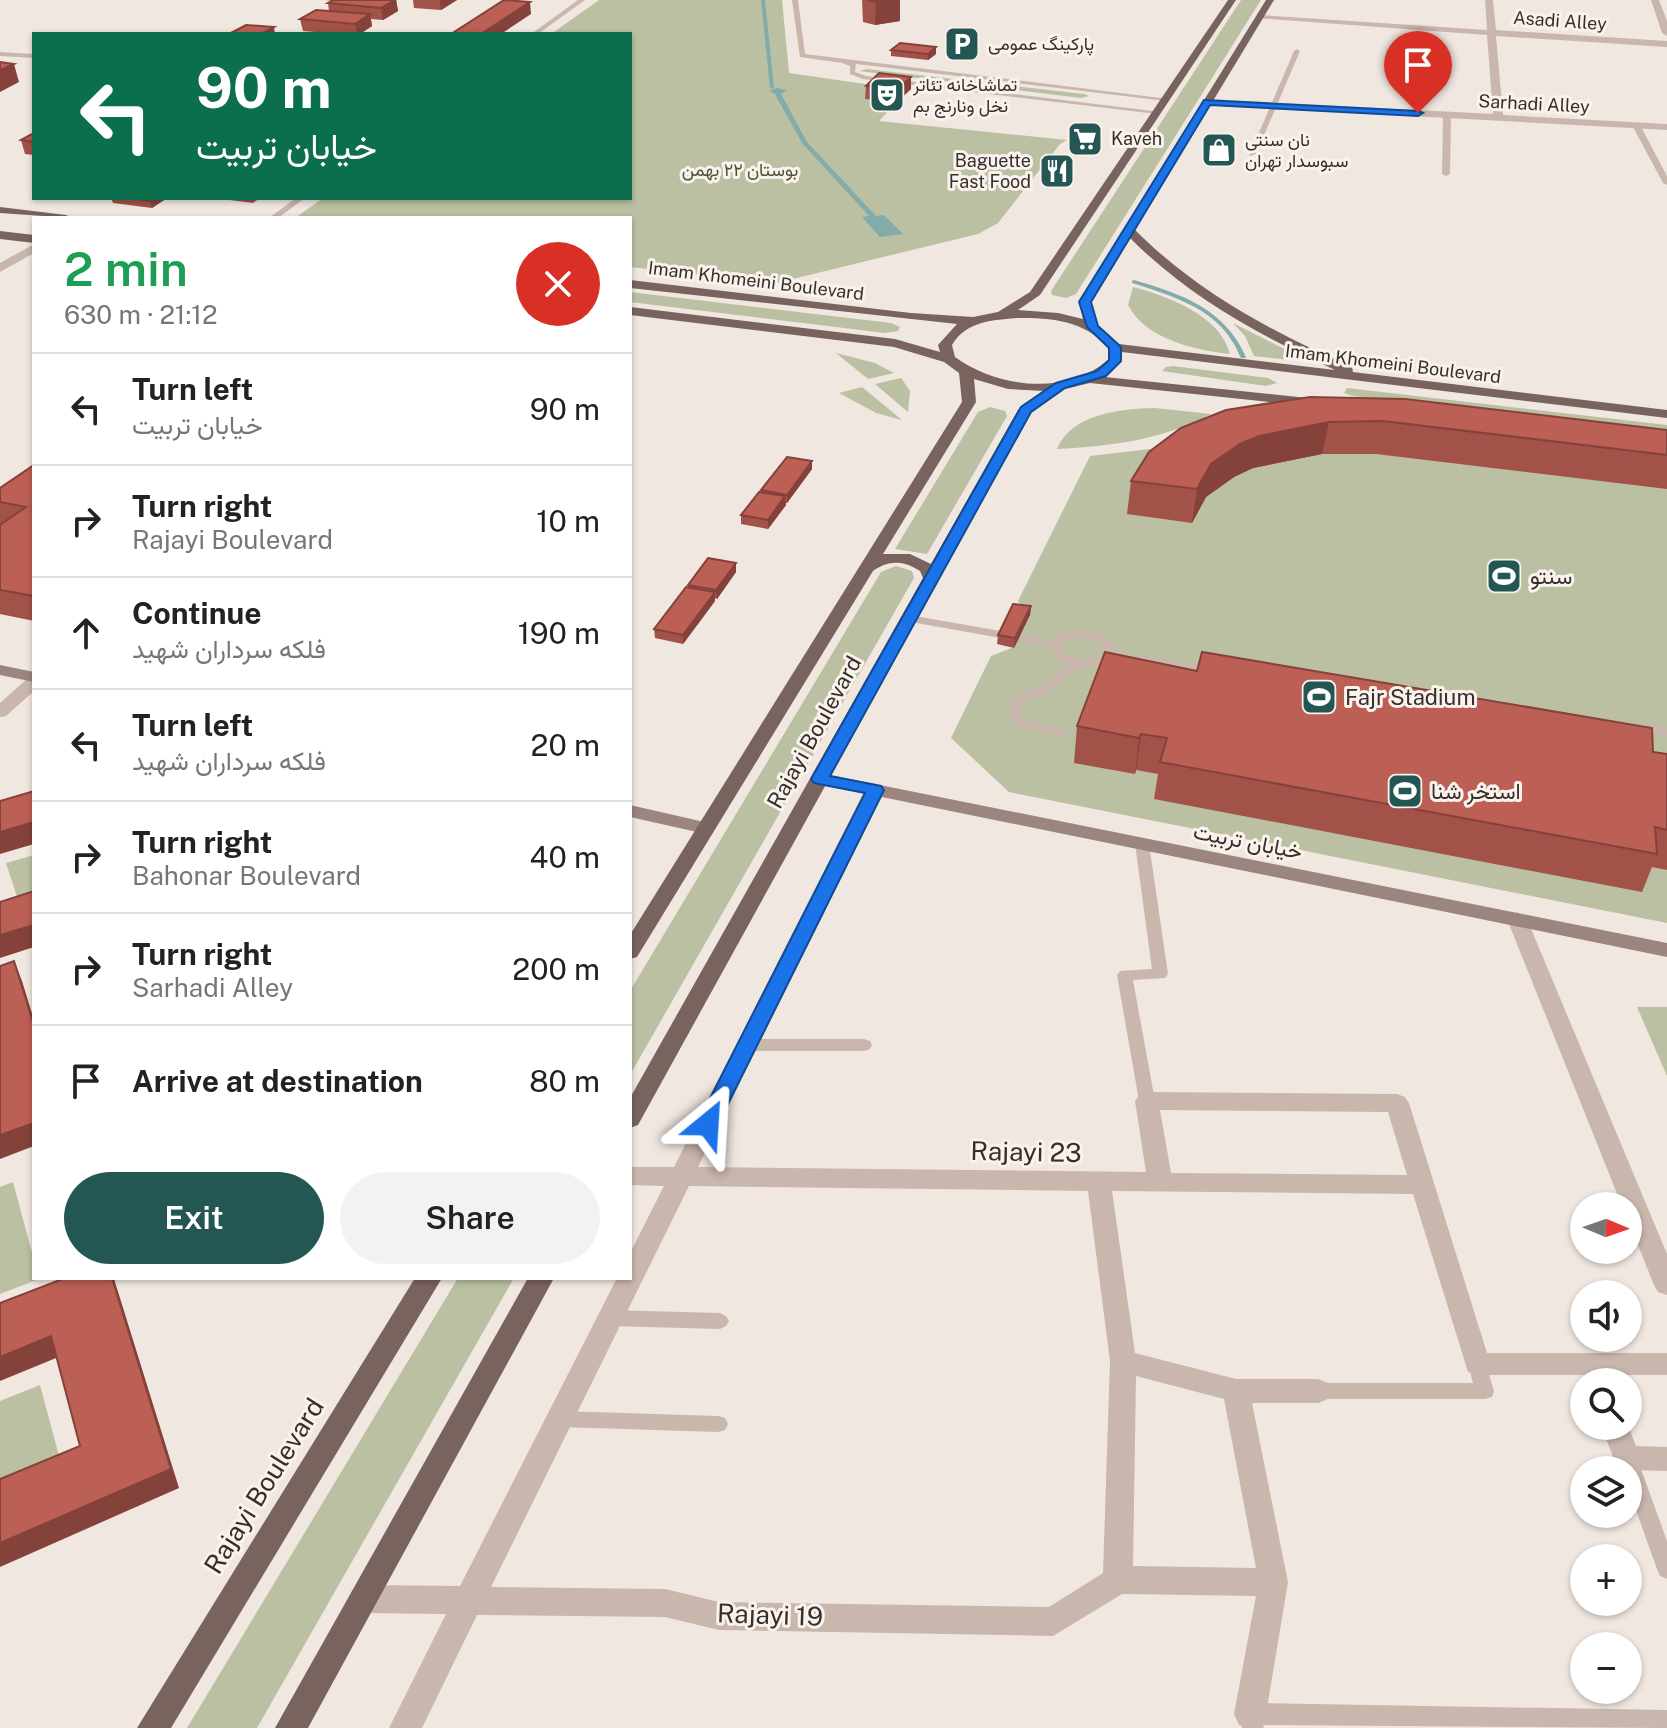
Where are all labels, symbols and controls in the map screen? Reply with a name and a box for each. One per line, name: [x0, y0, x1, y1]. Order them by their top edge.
street label: Asadi Alley: [1512, 7, 1608, 34]
parking icon: پارکینگ عمومی: [943, 25, 981, 63]
pin: [1384, 31, 1452, 113]
place label: پارکینگ عمومی: [988, 33, 1094, 56]
icon: arrive: [1396, 43, 1440, 87]
text: 90 m: [196, 55, 332, 121]
icon: left: [64, 64, 168, 168]
place label: تماشاخانه تئاتر نخل ونارنج بم: [912, 74, 1017, 118]
theatre icon: تماشاخانه تئاتر نخل ونارنج بم: [868, 76, 906, 114]
street label: Sarhadi Alley: [1478, 90, 1591, 117]
supermarket icon: Kaveh: [1066, 120, 1104, 158]
text: خیابان تربیت: [196, 125, 377, 167]
place label: Kaveh: [1111, 128, 1162, 149]
place label: نان سنتی سبوسدار تهران: [1245, 129, 1348, 172]
shop icon: نان سنتی سبوسدار تهران: [1200, 131, 1238, 169]
place label: Baguette Fast Food: [949, 150, 1031, 192]
restaurant icon: Baguette Fast Food: [1038, 152, 1076, 190]
park label: بوستان ۲۲ بهمن: [682, 159, 798, 181]
text: 2 min: [64, 240, 188, 297]
button: close: [516, 242, 600, 326]
street label: Imam Khomeini Boulevard: [647, 257, 865, 304]
text: 630 m · 21:12: [64, 299, 217, 330]
street label: Imam Khomeini Boulevard: [1284, 340, 1502, 387]
text: Turn left: [132, 371, 253, 407]
icon: left: [64, 387, 108, 431]
text: 90 m: [530, 391, 600, 427]
text: خیابان تربیت: [132, 409, 263, 440]
text: Turn right: [132, 488, 272, 524]
icon: right: [64, 499, 108, 543]
text: 10 m: [536, 503, 600, 539]
text: Rajayi Boulevard: [132, 524, 333, 555]
sports icon: سنتو: [1485, 557, 1523, 595]
place label: سنتو: [1530, 563, 1572, 590]
text: Continue: [132, 595, 262, 631]
icon: ahead: [64, 611, 108, 655]
text: 190 m: [518, 615, 600, 651]
text: فلکه سرداران شهید: [132, 633, 326, 664]
street label: Rajayi Boulevard: [761, 651, 867, 813]
sports icon: Fajr Stadium: [1300, 678, 1338, 716]
place label: Fajr Stadium: [1345, 684, 1476, 710]
text: Turn left: [132, 707, 253, 743]
icon: left: [64, 723, 108, 767]
text: 20 m: [531, 727, 600, 763]
text: فلکه سرداران شهید: [132, 745, 326, 776]
sports icon: استخر شنا: [1386, 772, 1424, 810]
place label: استخر شنا: [1431, 778, 1521, 805]
street label: خیابان تربیت: [1191, 818, 1305, 865]
text: Turn right: [132, 824, 272, 860]
icon: right: [64, 835, 108, 879]
text: 40 m: [530, 839, 600, 875]
text: Bahonar Boulevard: [132, 860, 361, 891]
text: Turn right: [132, 936, 272, 972]
icon: right: [64, 947, 108, 991]
text: 200 m: [512, 951, 600, 987]
text: Sarhadi Alley: [132, 972, 293, 1003]
icon: arrive: [64, 1059, 108, 1103]
text: Arrive at destination: [132, 1063, 423, 1099]
text: 80 m: [529, 1063, 600, 1099]
position arrow: [666, 1082, 750, 1166]
street label: Rajayi 23: [970, 1135, 1082, 1168]
button: Exit: [64, 1172, 324, 1264]
button: Share: [340, 1172, 600, 1264]
north arrow: [1570, 1192, 1642, 1264]
map controls: [1570, 1192, 1642, 1704]
button: sound: [1570, 1280, 1642, 1352]
button: search: [1570, 1368, 1642, 1440]
street label: Rajayi Boulevard: [197, 1392, 330, 1579]
button: layers: [1570, 1456, 1642, 1528]
button: +: [1570, 1544, 1642, 1616]
street label: Rajayi 19: [717, 1597, 824, 1632]
button: −: [1570, 1632, 1642, 1704]

